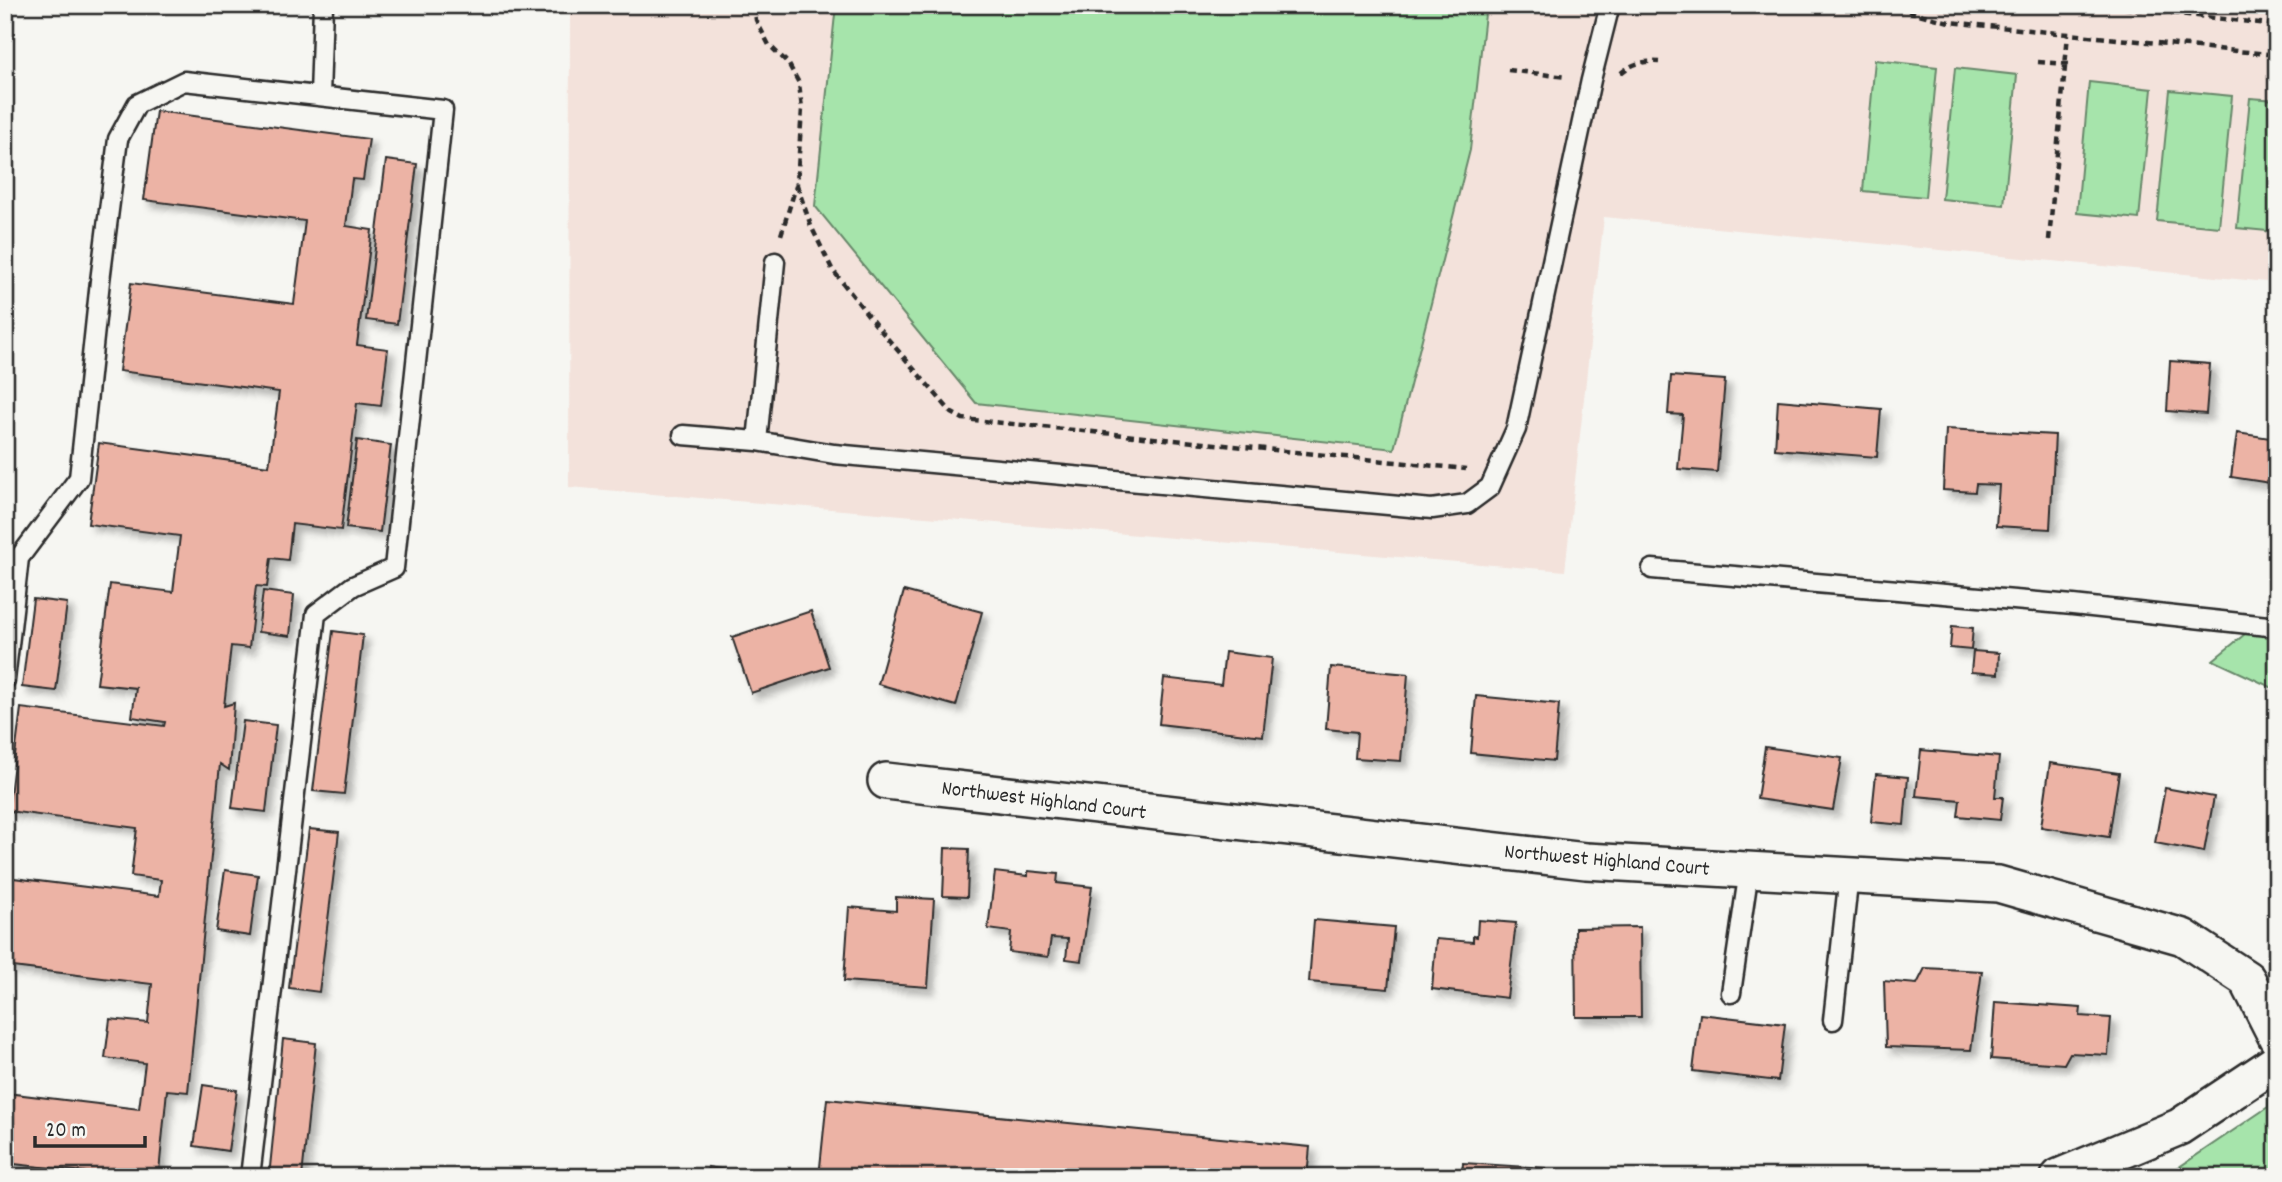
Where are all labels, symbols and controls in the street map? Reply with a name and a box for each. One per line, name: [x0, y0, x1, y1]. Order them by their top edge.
street label: Northwest Highland Court: [940, 775, 1148, 829]
street label: Northwest Highland Court: [1503, 838, 1711, 886]
scale bar: [35, 1105, 145, 1149]
text: 20 m: [46, 1117, 86, 1147]

